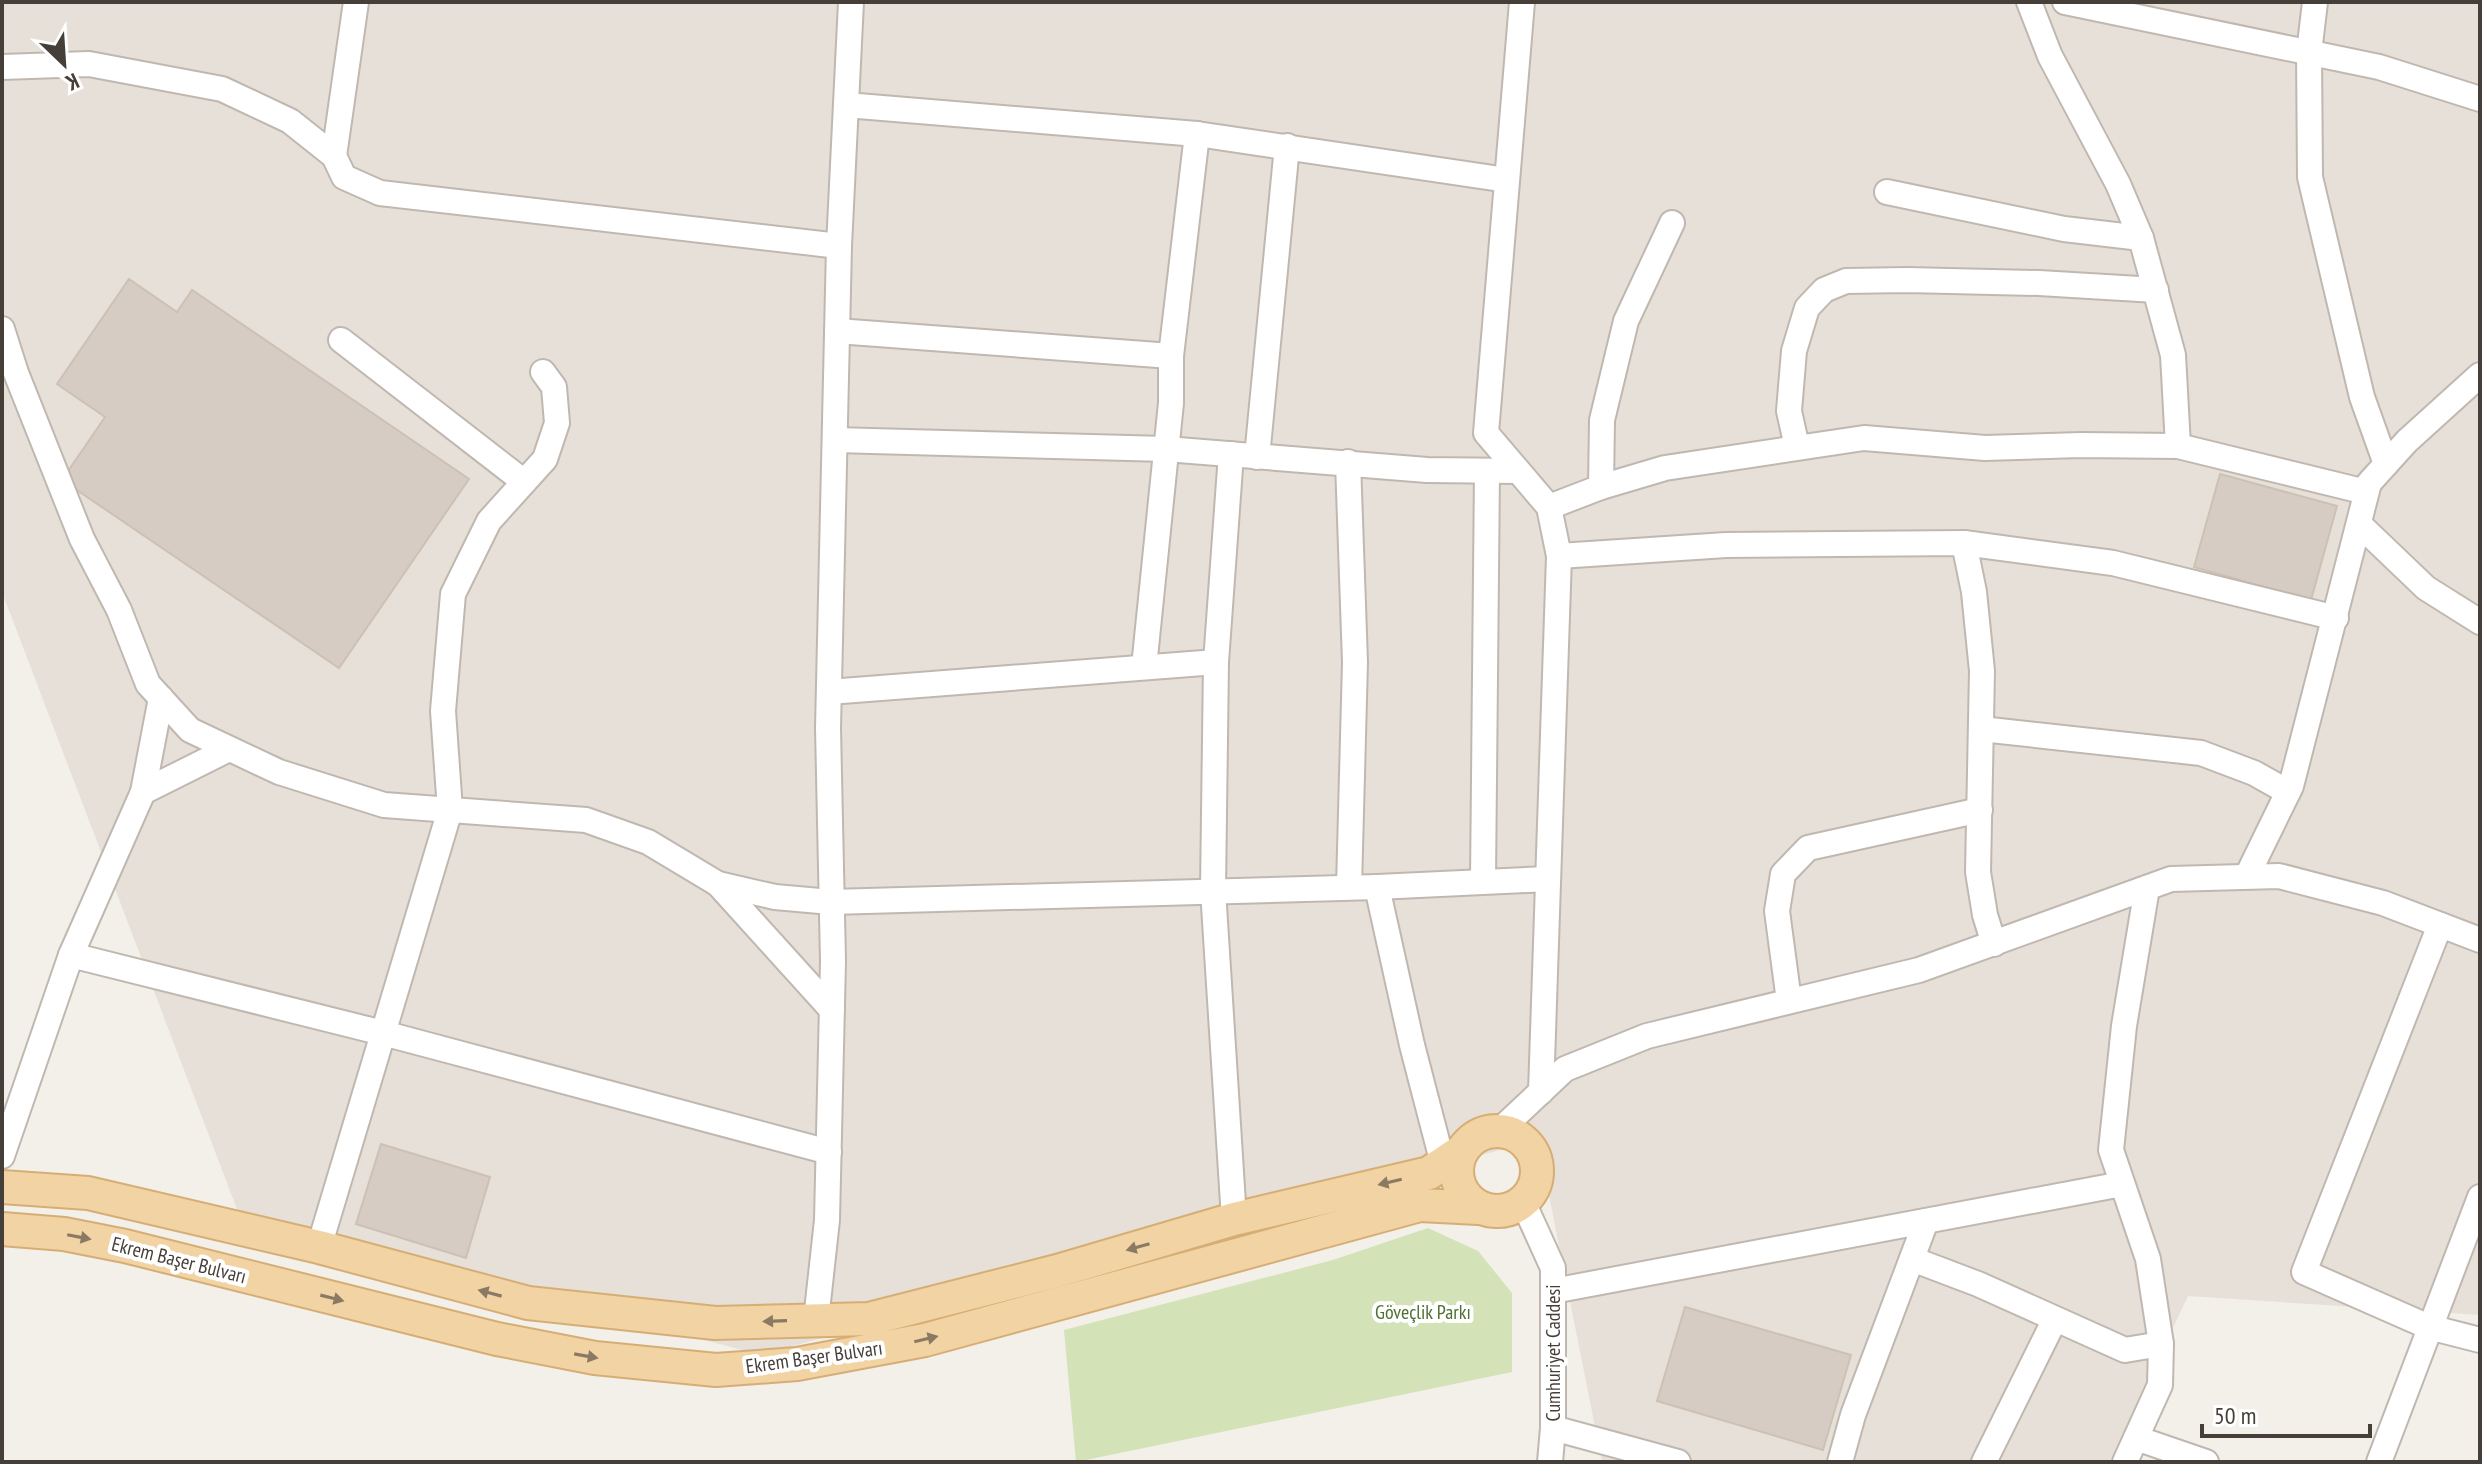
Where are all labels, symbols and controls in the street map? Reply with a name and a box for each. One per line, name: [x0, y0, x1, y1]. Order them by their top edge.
north arrow: [24, 24, 104, 104]
text: K: [61, 67, 84, 97]
one-way arrow: [1377, 1176, 1402, 1189]
street label: Ekrem Başer Bulvarı: [109, 1231, 249, 1289]
one-way arrow: [67, 1232, 92, 1244]
one-way arrow: [1125, 1241, 1149, 1254]
street label: Cumhuriyet Caddesi: [1540, 1285, 1566, 1422]
one-way arrow: [477, 1286, 501, 1299]
one-way arrow: [320, 1293, 345, 1305]
park label: Göveçlik Parkı: [1375, 1299, 1471, 1325]
one-way arrow: [762, 1315, 787, 1328]
one-way arrow: [914, 1332, 939, 1345]
street label: Ekrem Başer Bulvarı: [744, 1335, 884, 1379]
one-way arrow: [573, 1350, 598, 1363]
scale bar: [2202, 1388, 2370, 1438]
text: 50 m: [2214, 1400, 2256, 1431]

